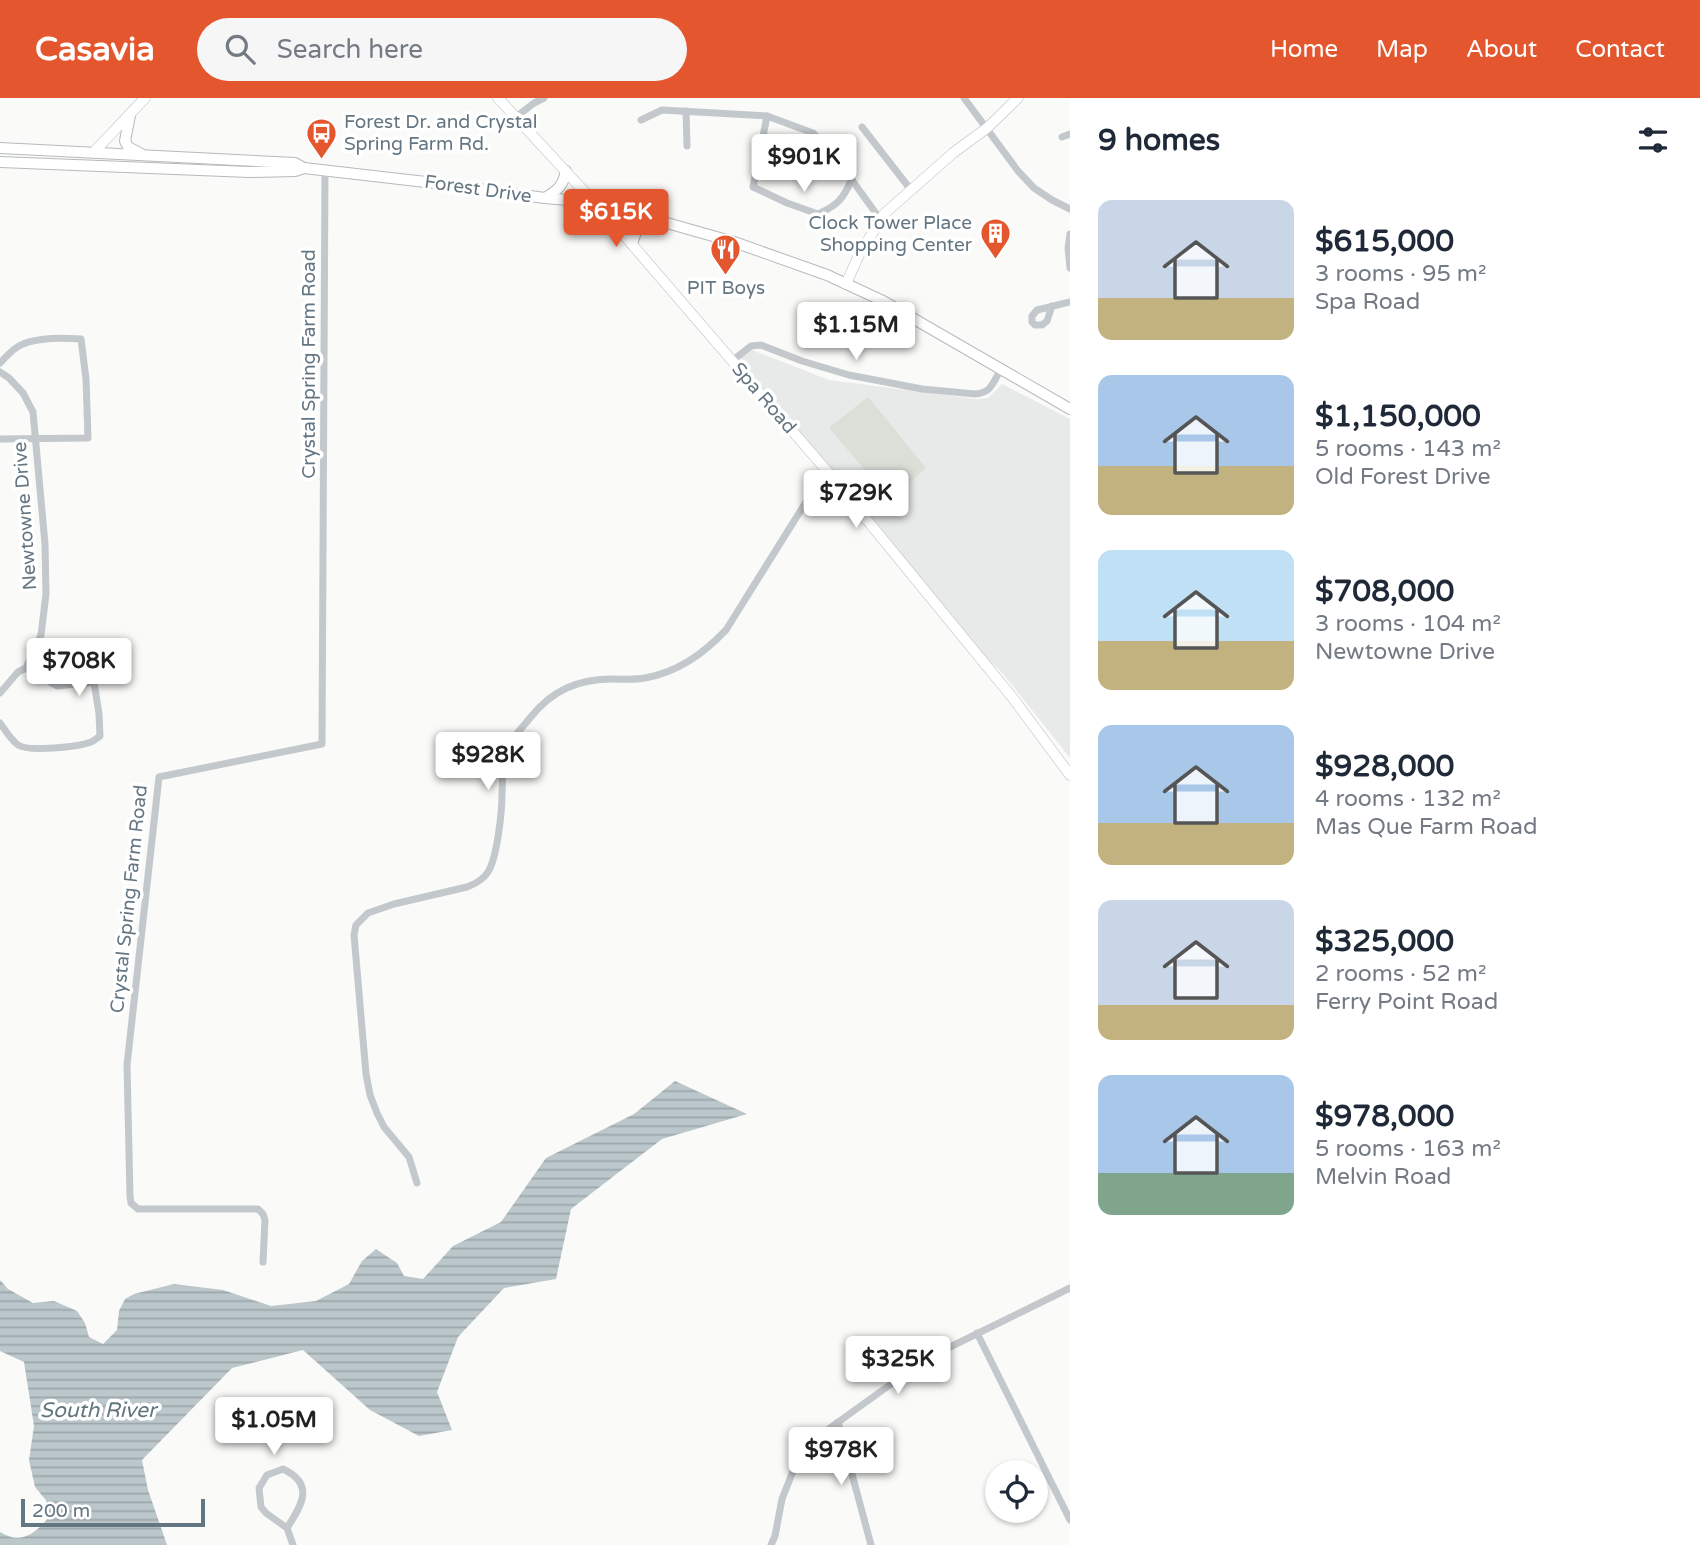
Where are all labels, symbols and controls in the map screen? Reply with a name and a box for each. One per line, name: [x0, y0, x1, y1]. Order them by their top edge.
search box: [197, 18, 687, 81]
text: Casavia: [35, 30, 155, 69]
icon: search: [221, 30, 259, 68]
text: Search here: [277, 34, 423, 65]
text: Home: [1270, 35, 1338, 64]
text: Map: [1376, 35, 1428, 64]
text: About: [1466, 35, 1537, 64]
text: Contact: [1575, 35, 1665, 64]
place label: Forest Dr. and Crystal Spring Farm Rd.: [344, 111, 537, 155]
bus stop icon: Forest Dr. and Crystal Spring Farm Rd.: [304, 116, 338, 160]
icon: filters: [1634, 121, 1672, 159]
text: 9 homes: [1098, 122, 1220, 159]
pin: $901K: [755, 134, 853, 194]
text: $901K: [768, 143, 840, 171]
street label: Forest Drive: [423, 171, 533, 207]
pin: $615K: [567, 190, 665, 249]
text: $615K: [580, 198, 652, 226]
place label: Clock Tower Place Shopping Center: [809, 212, 973, 256]
building icon: Clock Tower Place Shopping Center: [978, 217, 1012, 261]
text: $615,000: [1315, 223, 1454, 260]
icon: home: [1154, 228, 1238, 312]
restaurant icon: PIT Boys: [709, 232, 743, 276]
street label: Crystal Spring Farm Road: [298, 249, 320, 479]
text: 3 rooms · 95 m²: [1315, 260, 1486, 288]
place label: PIT Boys: [687, 277, 765, 299]
text: Spa Road: [1315, 288, 1420, 316]
pin: $1.15M: [799, 302, 913, 362]
text: $1.15M: [813, 311, 899, 339]
street label: Spa Road: [727, 358, 801, 438]
text: $1,150,000: [1315, 398, 1481, 435]
icon: home: [1154, 403, 1238, 487]
text: 5 rooms · 143 m²: [1315, 435, 1501, 463]
street label: Newtowne Drive: [9, 441, 41, 591]
text: Old Forest Drive: [1315, 463, 1491, 491]
pin: $729K: [807, 470, 905, 530]
text: $729K: [820, 479, 892, 507]
text: $708,000: [1315, 573, 1454, 610]
icon: home: [1154, 578, 1238, 662]
text: 3 rooms · 104 m²: [1315, 610, 1501, 638]
pin: $708K: [30, 638, 128, 698]
text: Newtowne Drive: [1315, 638, 1495, 666]
text: $708K: [43, 647, 115, 675]
pin: $928K: [439, 732, 537, 792]
text: $928K: [452, 741, 524, 769]
text: $928,000: [1315, 748, 1454, 785]
icon: home: [1154, 753, 1238, 837]
street label: Crystal Spring Farm Road: [106, 784, 152, 1014]
text: 4 rooms · 132 m²: [1315, 785, 1501, 813]
text: Mas Que Farm Road: [1315, 813, 1538, 841]
text: $325,000: [1315, 923, 1454, 960]
icon: home: [1154, 928, 1238, 1012]
text: 2 rooms · 52 m²: [1315, 960, 1486, 988]
text: Ferry Point Road: [1315, 988, 1498, 1016]
text: $978,000: [1315, 1098, 1454, 1135]
icon: home: [1154, 1103, 1238, 1187]
text: 5 rooms · 163 m²: [1315, 1135, 1501, 1163]
text: Melvin Road: [1315, 1163, 1451, 1191]
pin: $325K: [849, 1336, 947, 1396]
text: $325K: [862, 1345, 934, 1373]
water label: South River: [40, 1398, 159, 1423]
pin: $1.05M: [217, 1398, 331, 1457]
text: $1.05M: [231, 1406, 317, 1434]
pin: $978K: [792, 1428, 890, 1487]
text: $978K: [805, 1436, 877, 1464]
map controls: [985, 1460, 1048, 1523]
button: locate: [985, 1460, 1048, 1523]
scale bar: [21, 1496, 205, 1528]
text: 200 m: [32, 1500, 90, 1522]

